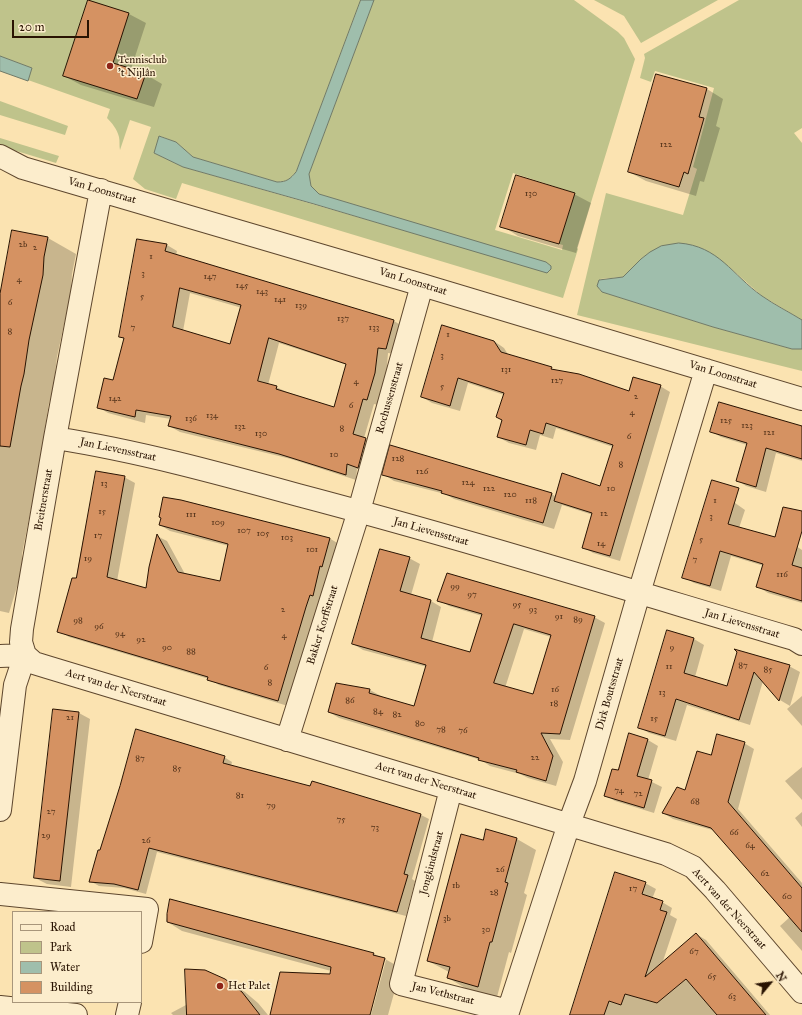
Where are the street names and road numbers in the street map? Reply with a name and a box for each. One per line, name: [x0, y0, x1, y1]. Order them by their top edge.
street label: Van Loonstraat: [66, 175, 138, 207]
street label: Van Loonstraat: [377, 265, 449, 299]
street label: Van Loonstraat: [687, 358, 759, 392]
street label: Rochussenstraat: [374, 361, 406, 435]
street label: Jan Lievensstraat: [79, 435, 157, 465]
street label: Breitnerstraat: [32, 468, 56, 532]
street label: Jan Lievensstraat: [392, 515, 470, 549]
street label: Bakker Korffstraat: [305, 584, 341, 666]
street label: Jan Lievensstraat: [703, 606, 781, 642]
street label: Dirk Boutsstraat: [593, 656, 627, 732]
street label: Aert van der Neerstraat: [64, 666, 168, 710]
street label: Aert van der Neerstraat: [374, 759, 478, 803]
street label: Jongkindstraat: [417, 830, 447, 896]
street label: Aert van der Neerstraat: [689, 866, 769, 952]
street label: Jan Vethstraat: [410, 980, 476, 1008]

